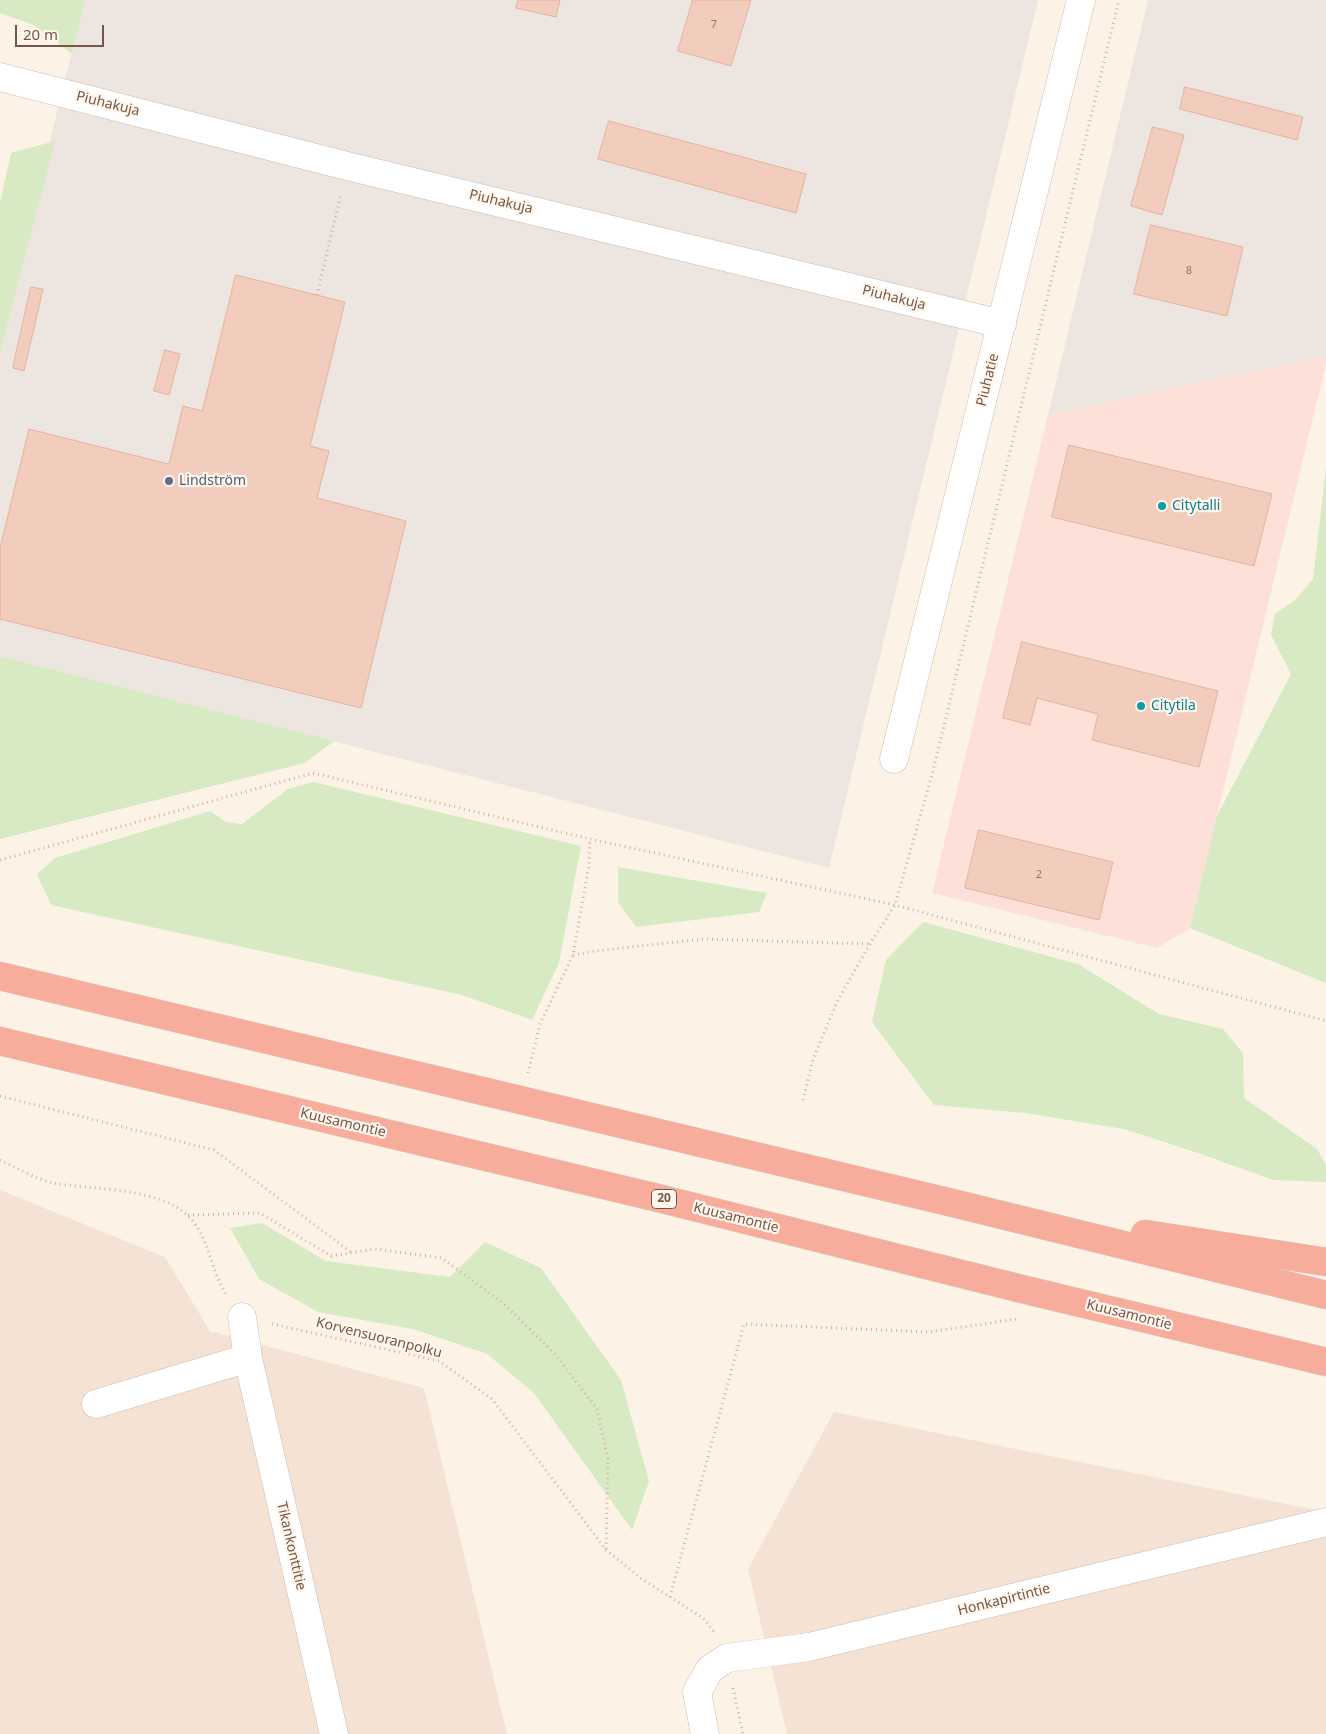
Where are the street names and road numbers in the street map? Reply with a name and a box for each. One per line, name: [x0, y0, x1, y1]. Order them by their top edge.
street label: Piuhakuja: [75, 88, 141, 120]
street label: Piuhakuja: [468, 187, 534, 217]
street label: Piuhakuja: [861, 282, 927, 314]
street label: Piuhatie: [973, 352, 1003, 408]
street label: Kuusamontie: [299, 1105, 387, 1141]
road number: 20: [652, 1190, 676, 1208]
street label: Kuusamontie: [692, 1199, 780, 1237]
street label: Kuusamontie: [1085, 1296, 1173, 1334]
street label: Korvensuoranpolku: [314, 1314, 444, 1362]
street label: Tikankonttitie: [273, 1500, 309, 1592]
street label: Honkapirtintie: [956, 1580, 1052, 1620]

